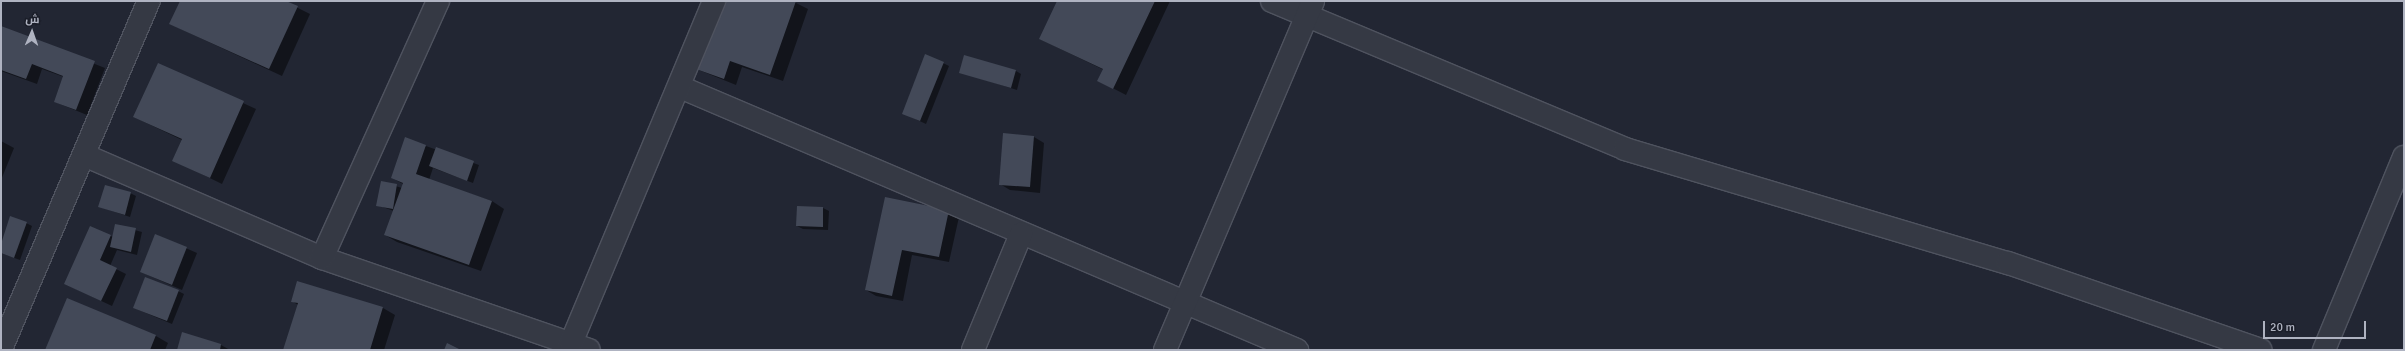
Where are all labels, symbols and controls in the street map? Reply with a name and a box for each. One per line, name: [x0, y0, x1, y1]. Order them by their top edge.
north arrow: [12, 12, 52, 52]
text: ش: [25, 13, 40, 26]
scale bar: [2265, 313, 2368, 339]
text: 20 m: [2270, 320, 2295, 335]

